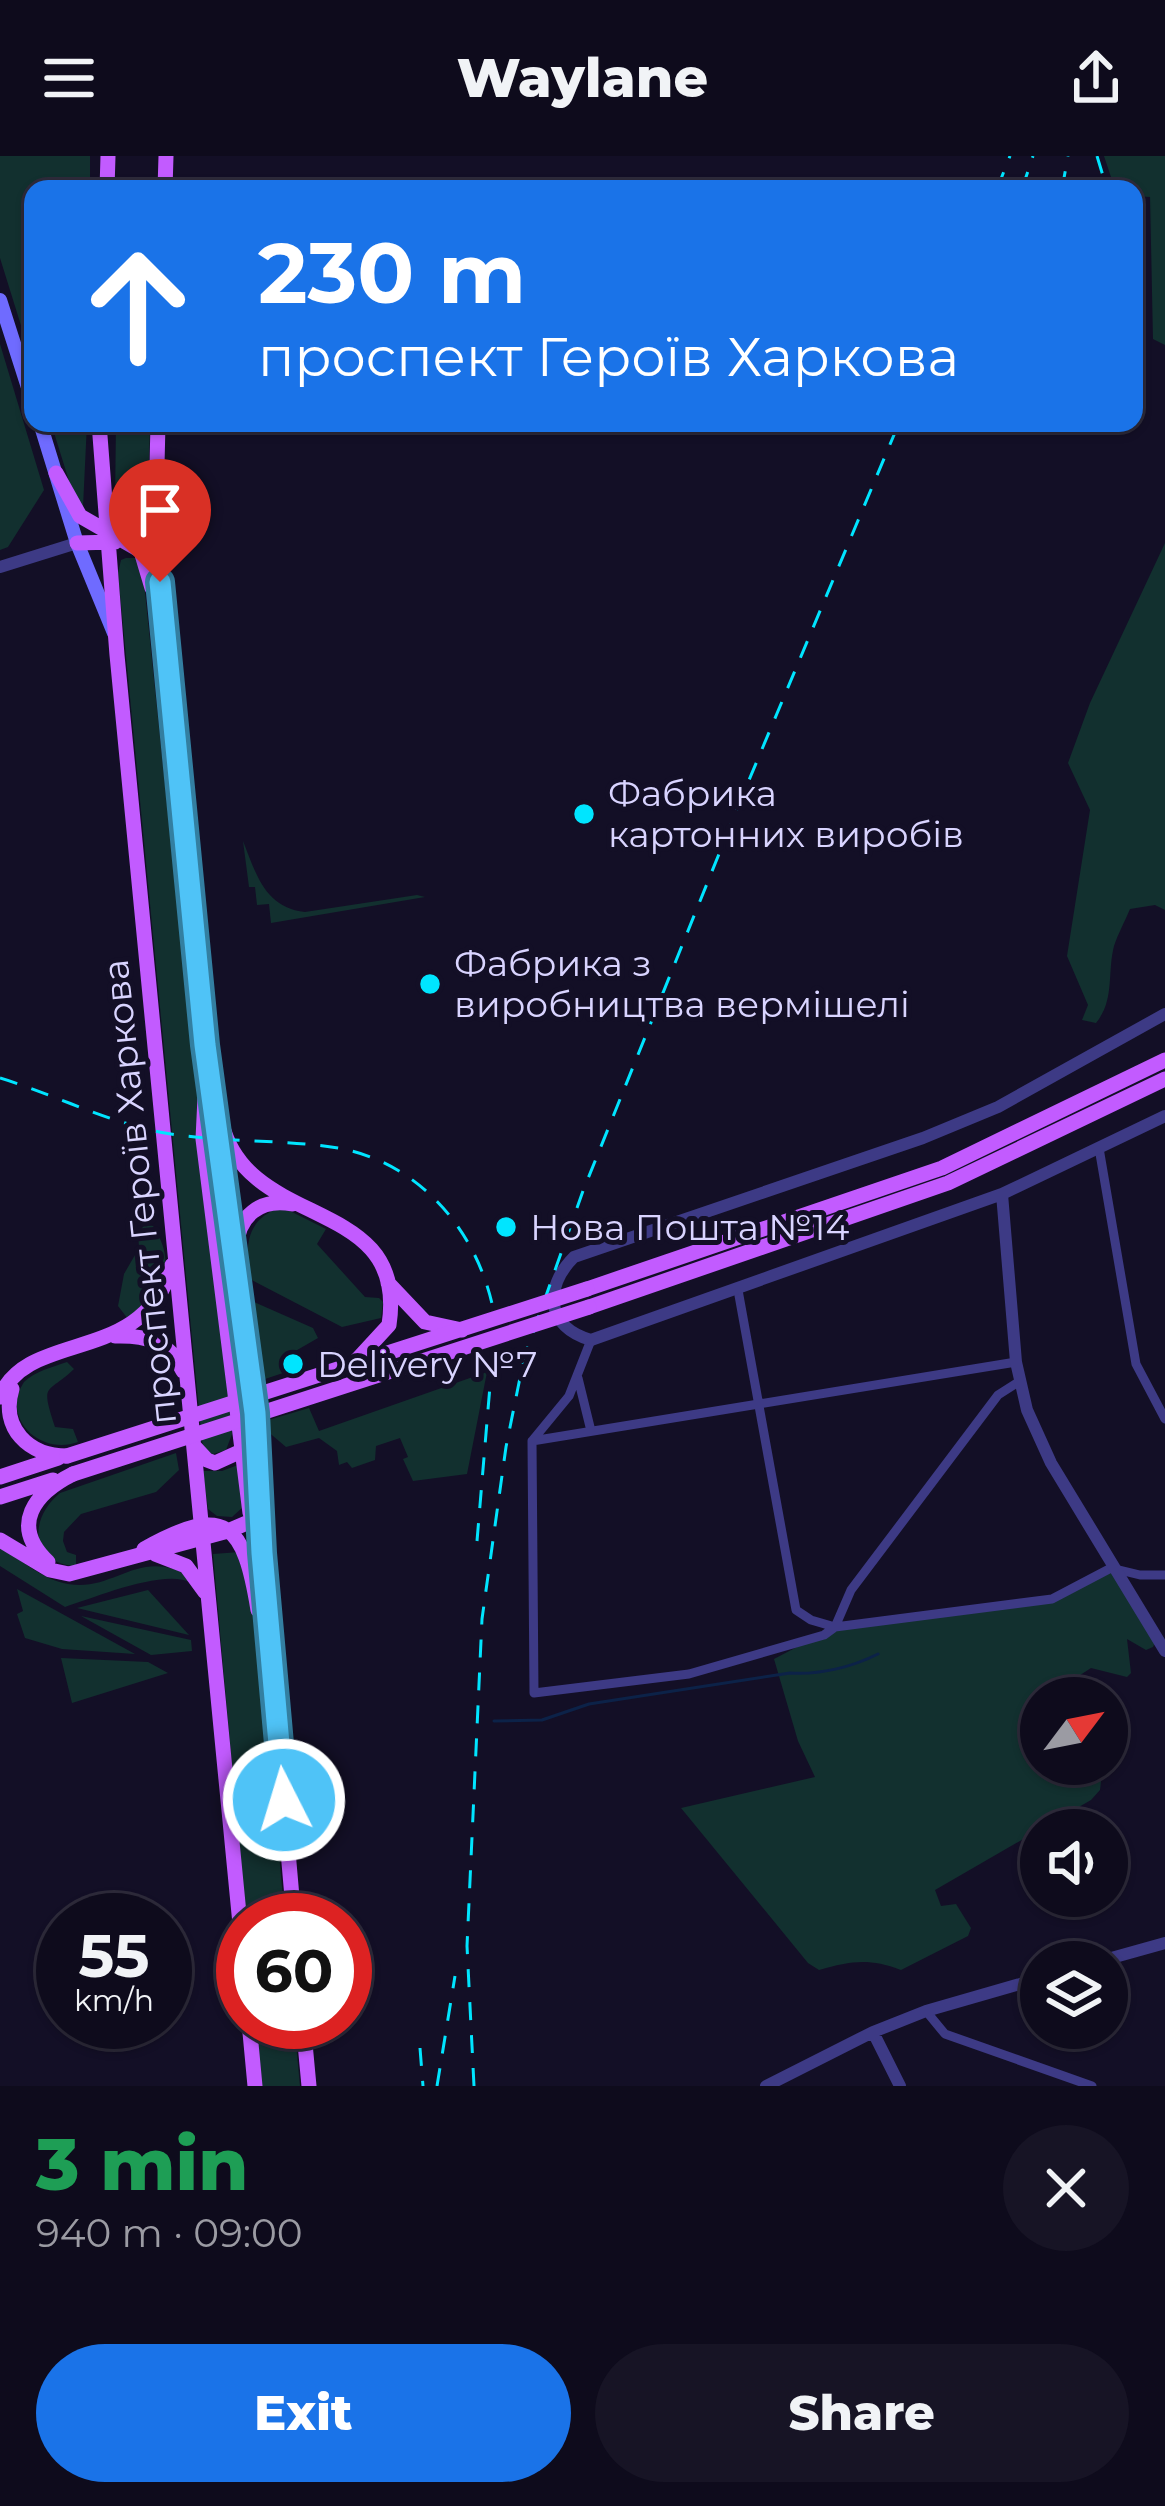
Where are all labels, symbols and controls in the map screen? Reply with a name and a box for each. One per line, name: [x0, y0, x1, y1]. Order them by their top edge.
icon: menu: [36, 45, 102, 111]
text: Waylane: [457, 45, 708, 111]
icon: share: [1063, 45, 1129, 111]
text: 230 m: [258, 222, 526, 324]
icon: ahead: [60, 228, 216, 384]
text: проспект Героїв Харкова: [258, 324, 959, 390]
pin: [109, 459, 211, 582]
icon: arrive: [127, 477, 193, 543]
place label: Фабрика картонних виробів: [608, 771, 964, 856]
marker: Фабрика картонних виробів: [571, 801, 597, 827]
place label: Фабрика з виробництва вермішелі: [454, 941, 910, 1026]
street label: проспект Героїв Харкова: [93, 957, 185, 1427]
marker: Фабрика з виробництва вермішелі: [417, 971, 443, 997]
place label: Нова Пошта №14: [530, 1205, 849, 1249]
marker: Нова Пошта №14: [493, 1214, 519, 1240]
place label: Delivery №7: [317, 1342, 538, 1386]
marker: Delivery №7: [280, 1351, 306, 1377]
north arrow: [1020, 1677, 1128, 1785]
map controls: [1020, 1677, 1128, 2049]
position arrow: [221, 1737, 347, 1863]
button: sound: [1020, 1809, 1128, 1917]
speed limit sign: 60: [216, 1893, 372, 2049]
text: 55: [78, 1919, 150, 1992]
button: layers: [1020, 1941, 1128, 2049]
text: km/h: [74, 1982, 154, 2019]
text: 3 min: [36, 2120, 248, 2208]
button: close: [1003, 2125, 1129, 2251]
text: 940 m · 09:00: [36, 2209, 303, 2257]
button: Exit: [36, 2344, 571, 2482]
button: Share: [595, 2344, 1129, 2482]

